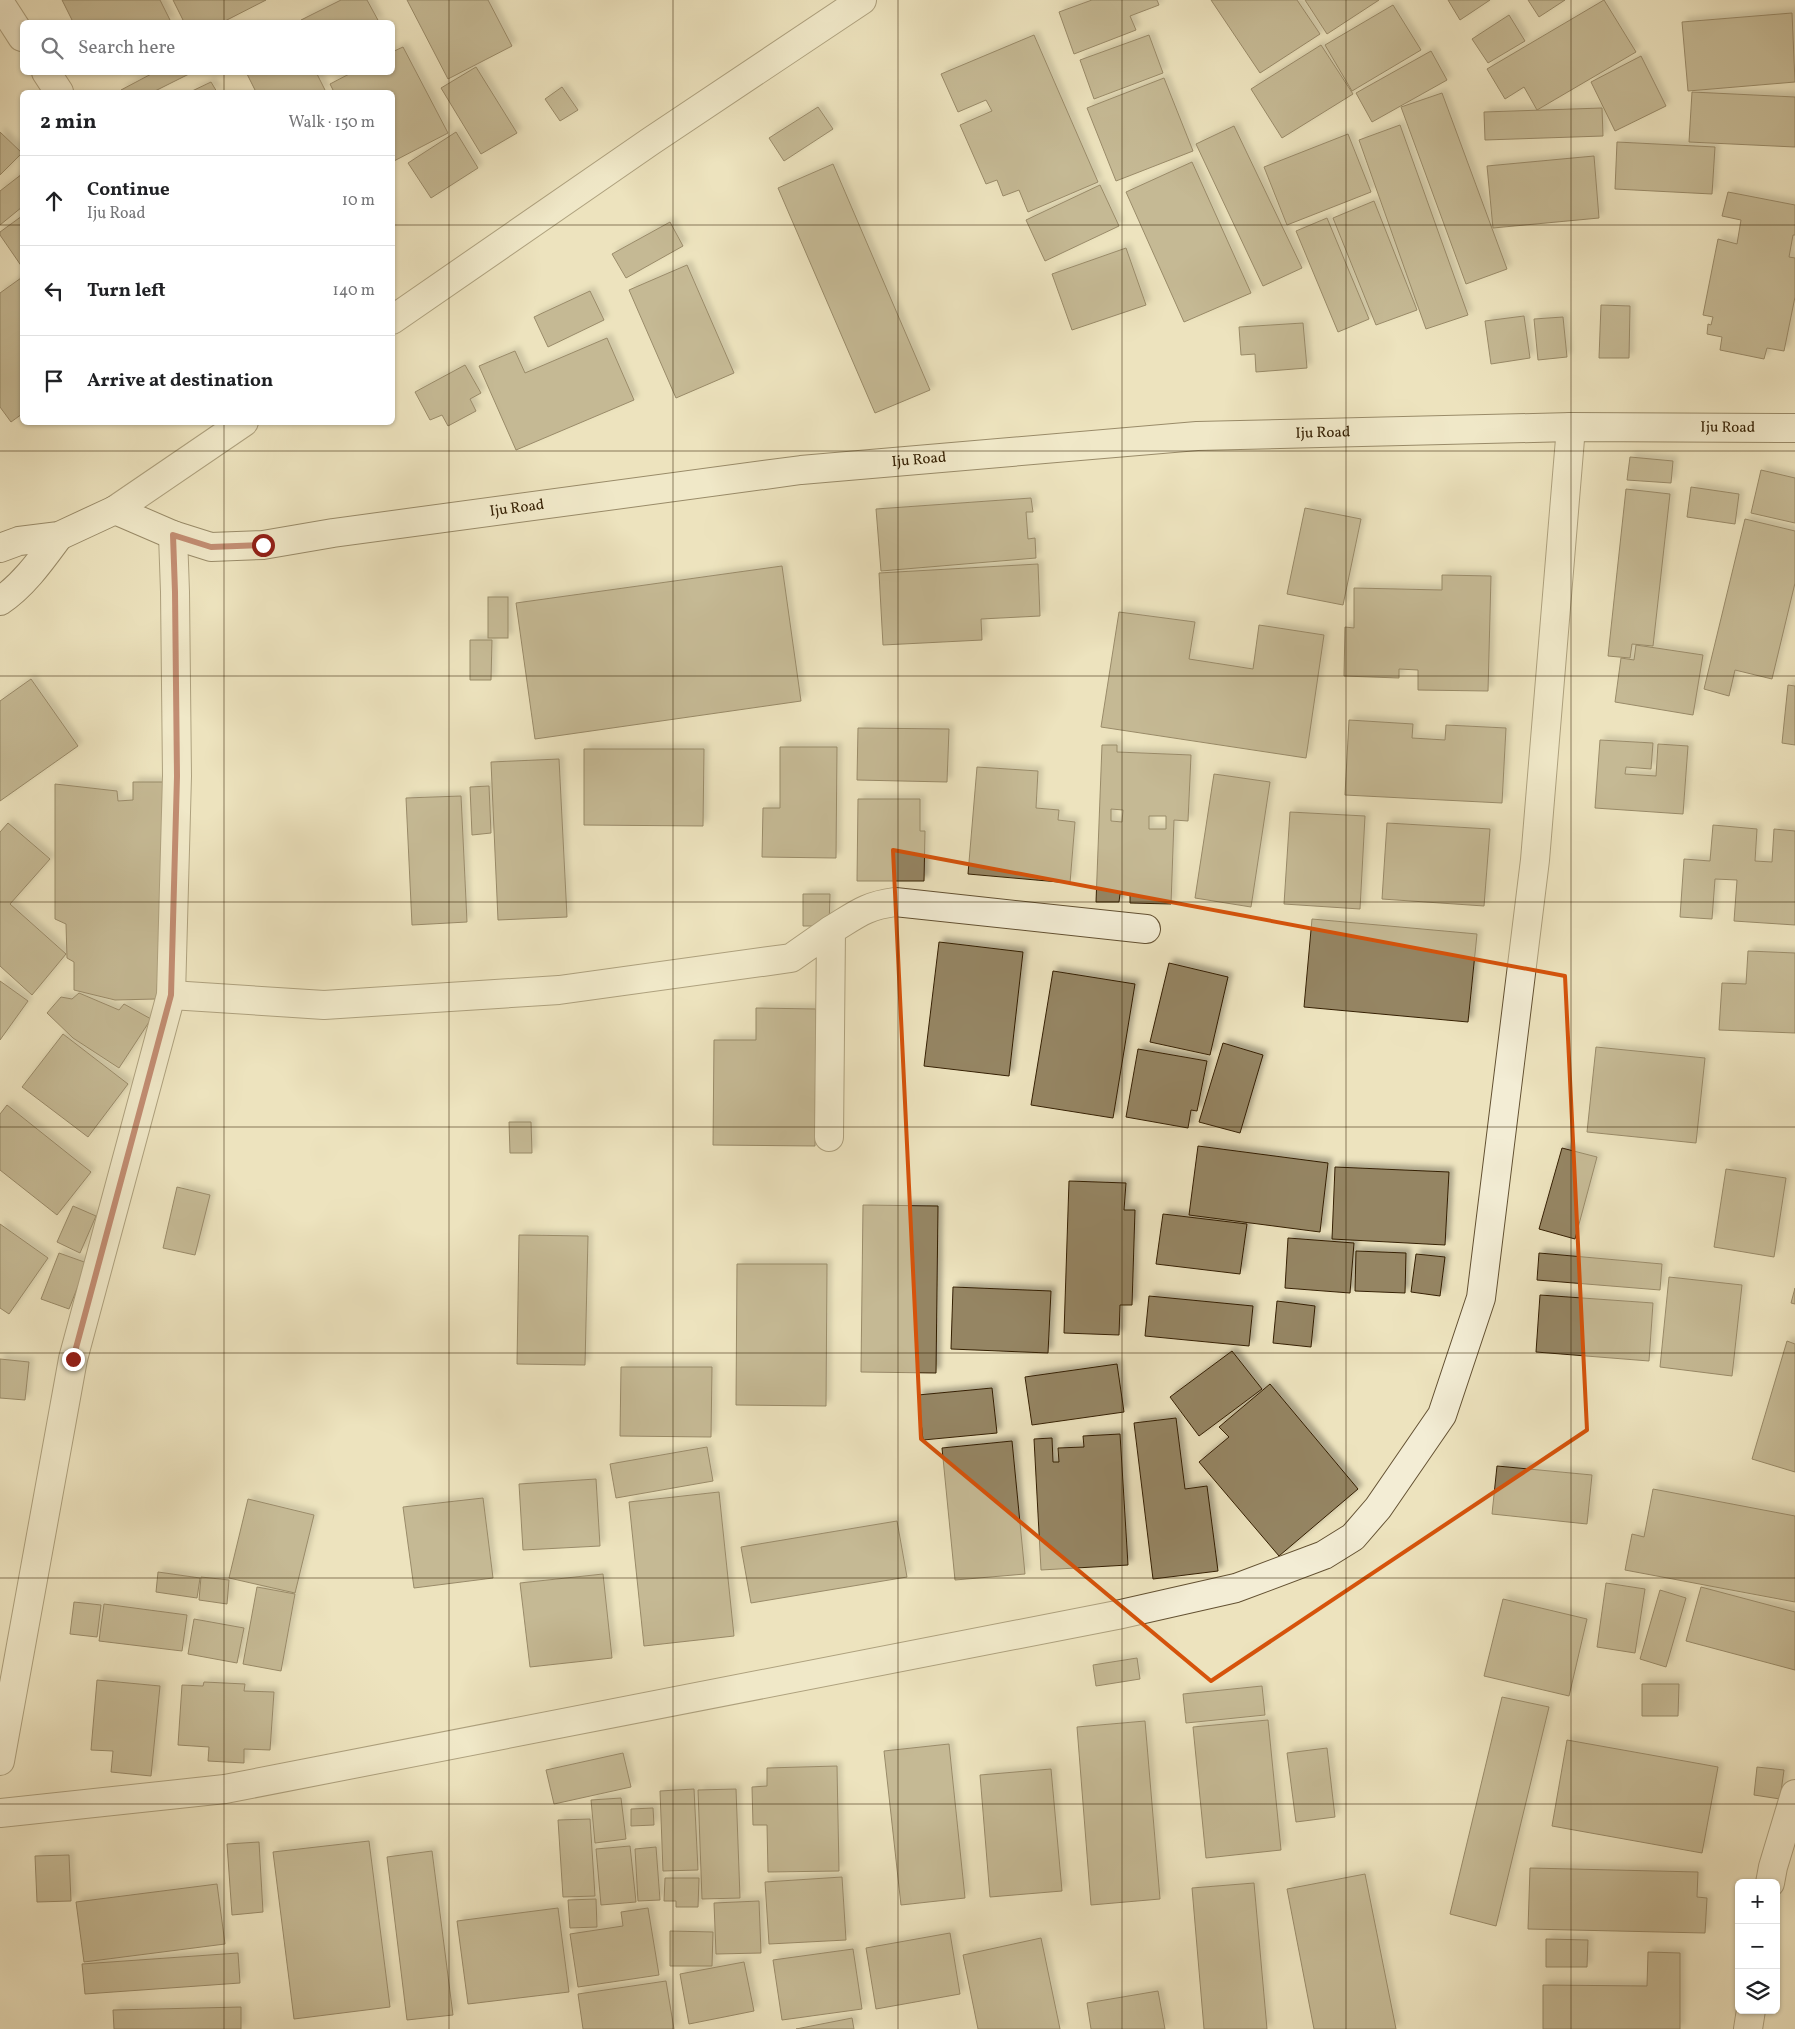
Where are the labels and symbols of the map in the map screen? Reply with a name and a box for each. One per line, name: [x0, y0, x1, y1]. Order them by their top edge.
street label: Iju Road: [1700, 417, 1755, 438]
street label: Iju Road: [1295, 422, 1351, 444]
street label: Iju Road: [891, 447, 947, 473]
street label: Iju Road: [488, 494, 546, 522]
route start: [252, 534, 275, 557]
route end: [62, 1348, 85, 1371]

